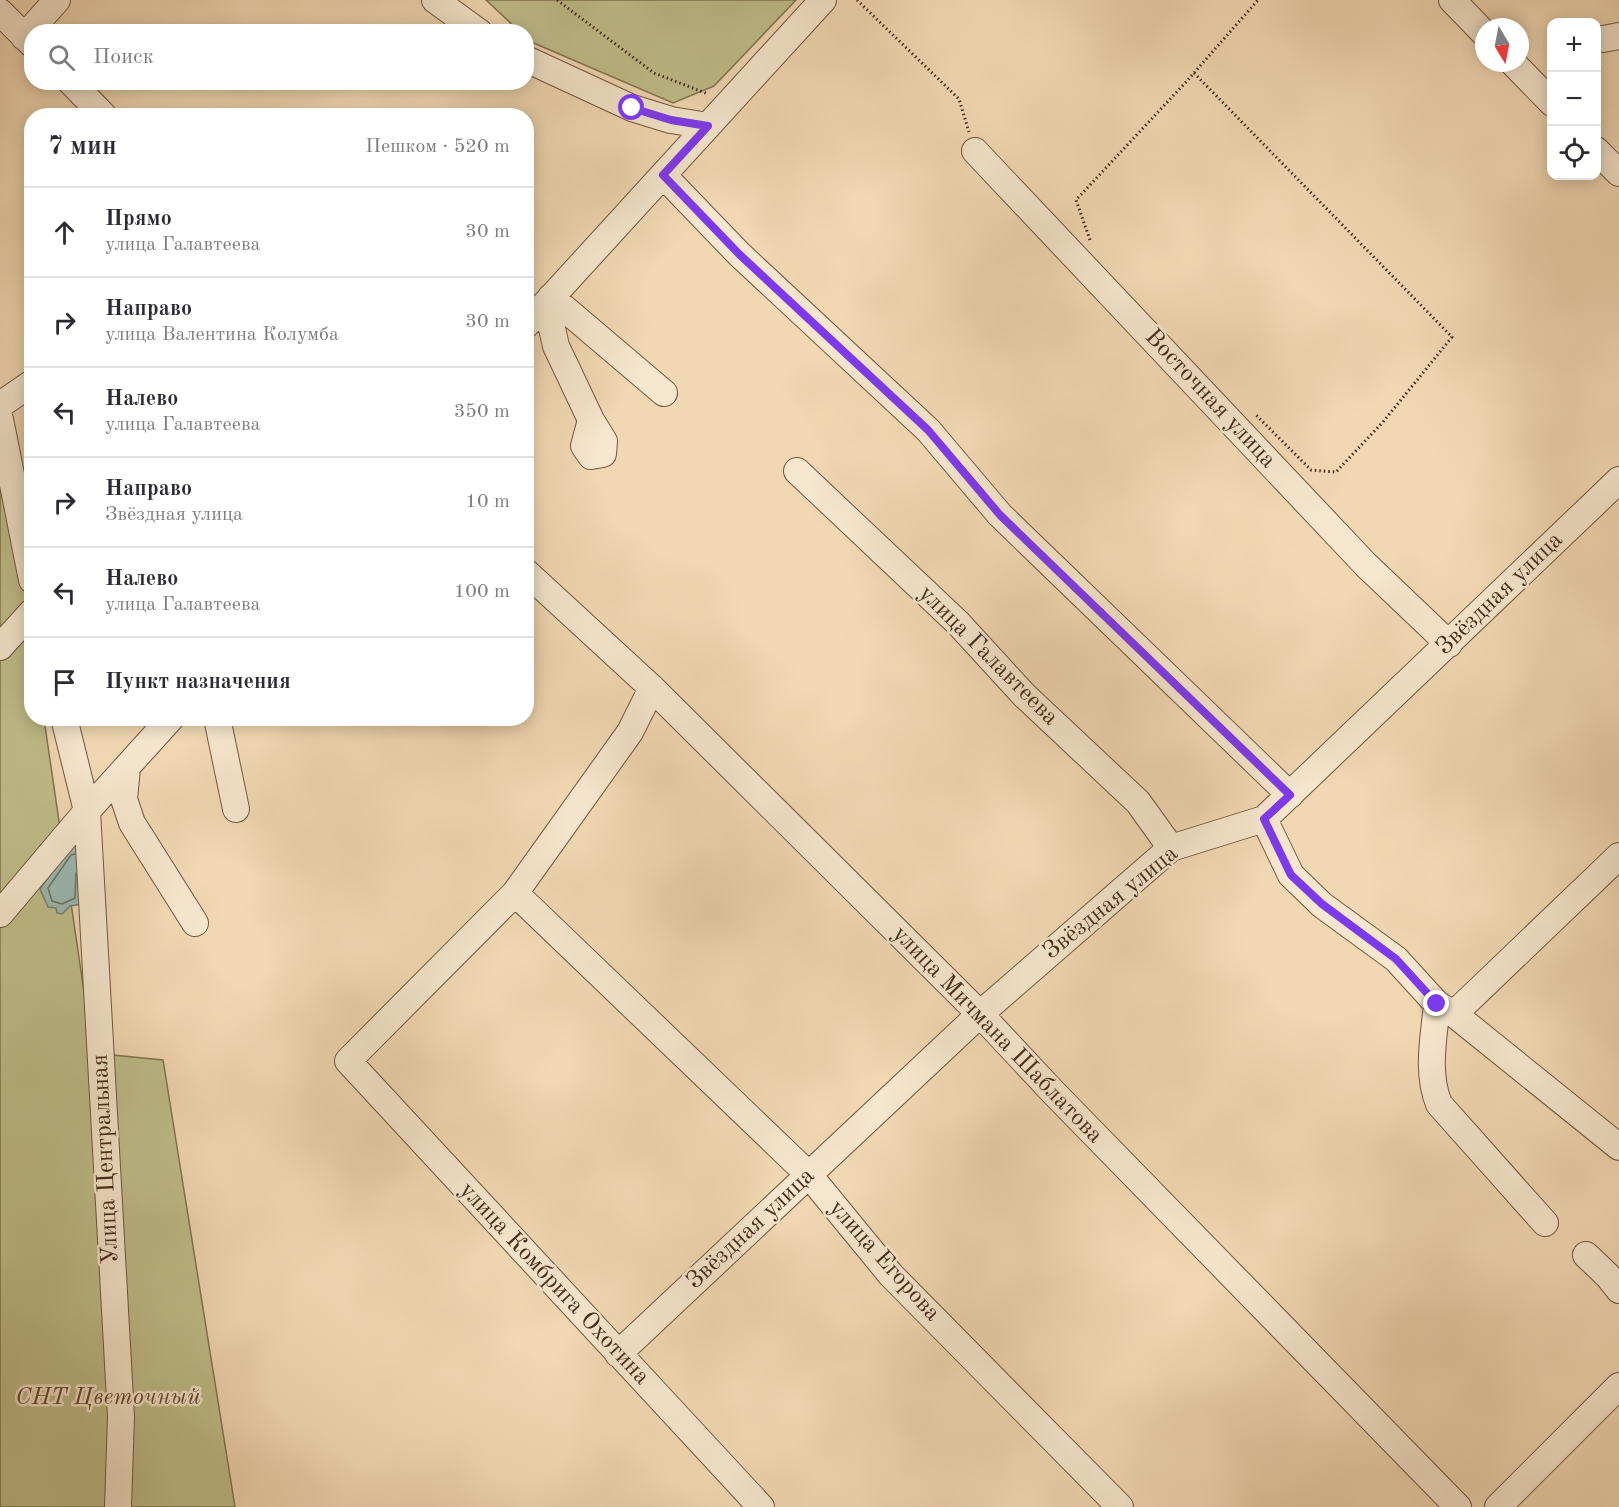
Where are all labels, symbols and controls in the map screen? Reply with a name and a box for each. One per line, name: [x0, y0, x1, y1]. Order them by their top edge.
north arrow: [1475, 18, 1529, 72]
map controls: [1547, 18, 1601, 180]
button: +: [1547, 18, 1601, 72]
search box: [24, 24, 534, 90]
icon: search: [45, 41, 78, 74]
text: Поиск: [93, 46, 154, 68]
button: −: [1547, 72, 1601, 126]
route start: [618, 94, 644, 120]
button: locate: [1547, 126, 1601, 180]
text: 7 мин: [48, 134, 117, 160]
text: Пешком · 520 m: [365, 137, 510, 157]
text: Прямо: [105, 208, 172, 230]
icon: ahead: [48, 216, 81, 249]
text: 30 m: [465, 222, 510, 242]
text: улица Галавтеева: [105, 235, 260, 255]
text: Направо: [105, 298, 192, 320]
icon: right: [48, 306, 81, 339]
text: 30 m: [465, 312, 510, 332]
text: улица Валентина Колумба: [105, 325, 339, 345]
street label: Восточная улица: [1140, 325, 1280, 473]
text: Налево: [105, 388, 178, 410]
icon: left: [48, 396, 81, 429]
text: 350 m: [454, 402, 510, 422]
text: улица Галавтеева: [105, 415, 260, 435]
text: Направо: [105, 478, 192, 500]
icon: right: [48, 486, 81, 519]
text: 10 m: [465, 492, 510, 512]
text: Звёздная улица: [105, 505, 243, 525]
street label: Звёздная улица: [1432, 528, 1568, 660]
text: Налево: [105, 568, 178, 590]
icon: left: [48, 576, 81, 609]
text: 100 m: [454, 582, 510, 602]
street label: улица Галавтеева: [914, 582, 1063, 731]
text: улица Галавтеева: [105, 595, 260, 615]
icon: arrive: [48, 666, 81, 699]
text: Пункт назначения: [105, 671, 291, 693]
street label: Звёздная улица: [1039, 842, 1183, 964]
street label: улица Мичмана Шаблатова: [887, 922, 1107, 1148]
route end: [1423, 990, 1449, 1016]
street label: Улица Центральная: [89, 1053, 123, 1265]
street label: Звёздная улица: [682, 1164, 820, 1294]
street label: улица Комбрига Охотина: [454, 1178, 654, 1390]
street label: улица Егорова: [824, 1196, 944, 1326]
park label: СНТ Цветочный: [15, 1386, 201, 1410]

